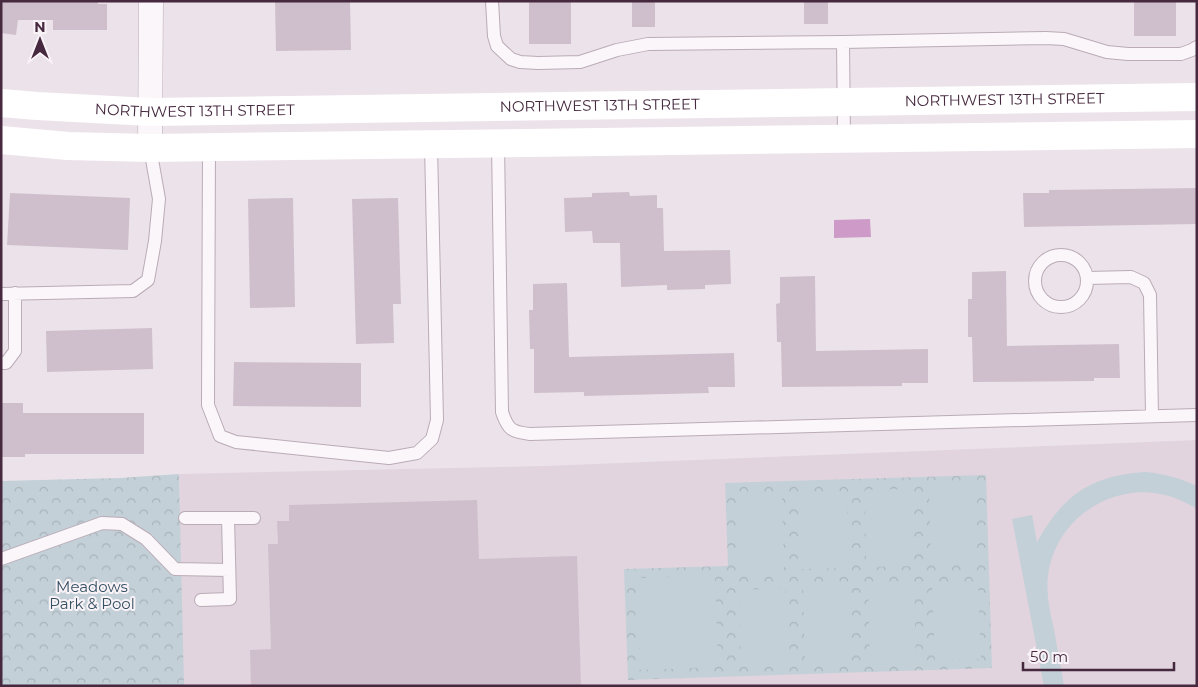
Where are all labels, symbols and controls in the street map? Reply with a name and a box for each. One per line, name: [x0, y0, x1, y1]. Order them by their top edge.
north arrow: [15, 15, 65, 65]
text: N: [34, 18, 46, 36]
street label: NORTHWEST 13TH STREET: [904, 88, 1105, 110]
street label: NORTHWEST 13TH STREET: [499, 94, 700, 116]
street label: NORTHWEST 13TH STREET: [94, 99, 295, 121]
park label: Meadows Park & Pool: [49, 577, 135, 613]
scale bar: [1023, 640, 1174, 672]
text: 50 m: [1030, 647, 1068, 666]

